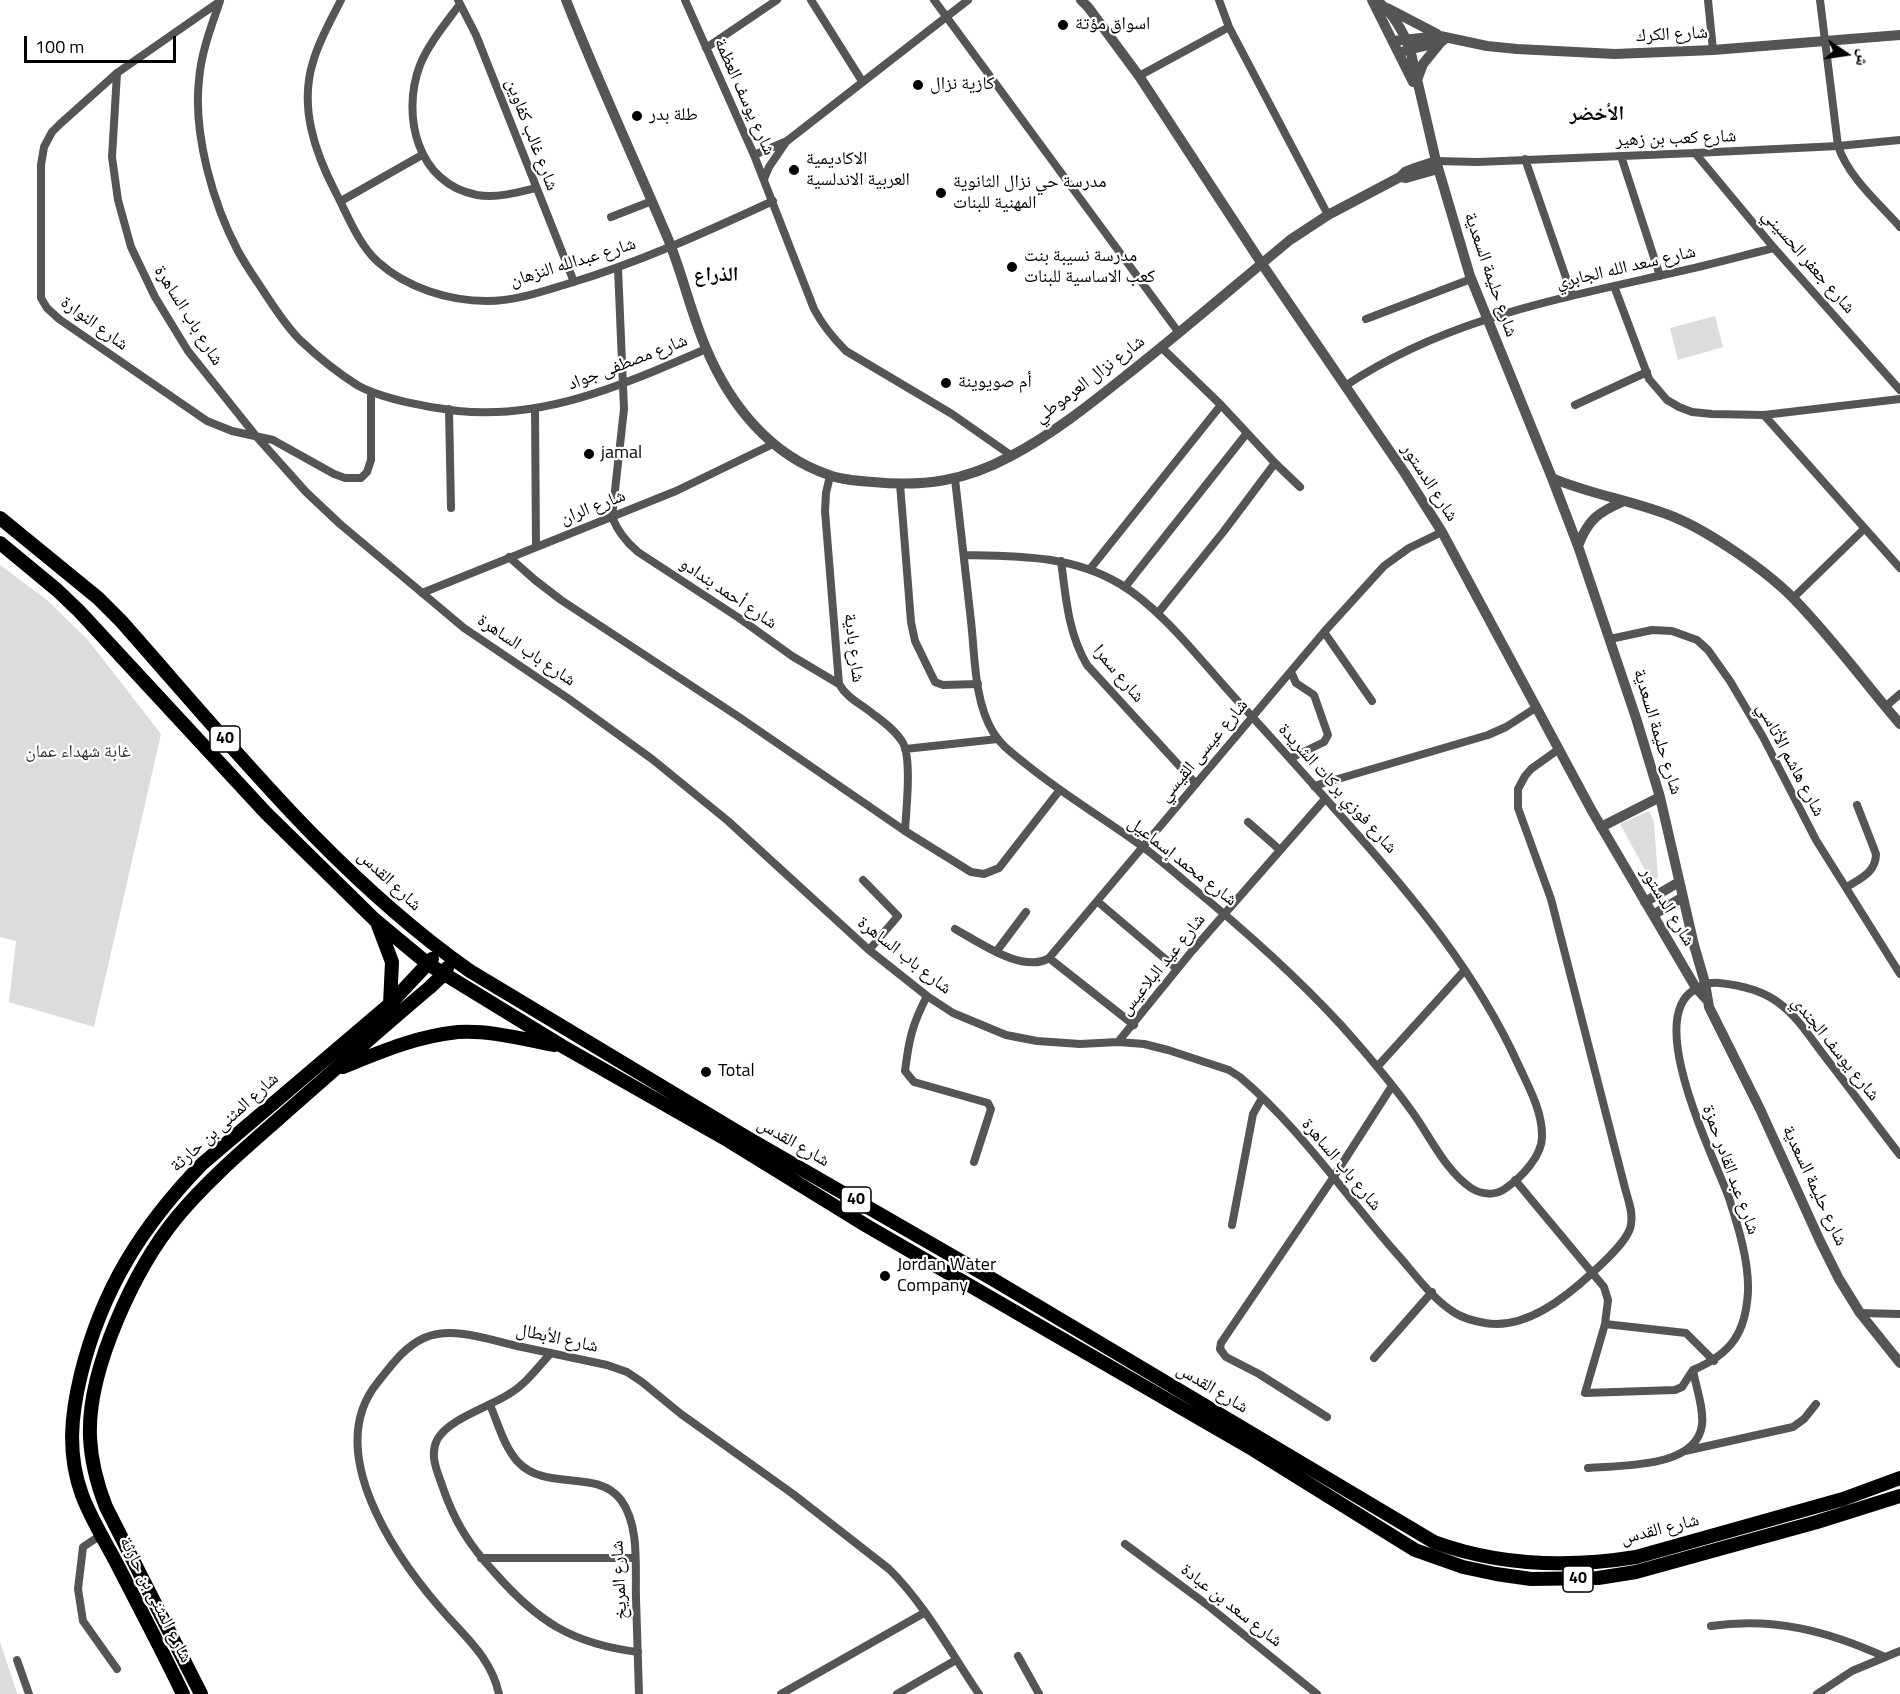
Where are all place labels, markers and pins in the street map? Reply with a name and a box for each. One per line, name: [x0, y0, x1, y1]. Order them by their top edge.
place label: اسواق مؤتة: [1075, 14, 1150, 36]
marker: اسواق مؤتة: [1056, 18, 1070, 32]
place label: كازية نزال: [930, 74, 994, 96]
marker: كازية نزال: [911, 78, 925, 92]
place label: طلة بدر: [649, 105, 698, 127]
marker: طلة بدر: [630, 109, 644, 123]
place label: الاكاديمية العربية الاندلسية: [806, 149, 910, 192]
marker: الاكاديمية العربية الاندلسية: [787, 163, 801, 177]
place label: مدرسة حي نزال الثانوية المهنية للبنات: [953, 172, 1106, 214]
marker: مدرسة حي نزال الثانوية المهنية للبنات: [934, 186, 948, 200]
place label: مدرسة نسيبة بنت كعب الاساسية للبنات: [1024, 246, 1155, 288]
marker: مدرسة نسيبة بنت كعب الاساسية للبنات: [1005, 260, 1019, 274]
place label: أم صويوينة: [958, 372, 1032, 394]
marker: أم صويوينة: [939, 376, 953, 390]
place label: jamal: [601, 443, 642, 465]
marker: jamal: [582, 447, 596, 461]
place label: Total: [718, 1061, 755, 1083]
marker: Total: [699, 1065, 713, 1079]
place label: Jordan Water Company: [897, 1255, 996, 1298]
marker: Jordan Water Company: [878, 1269, 892, 1283]

